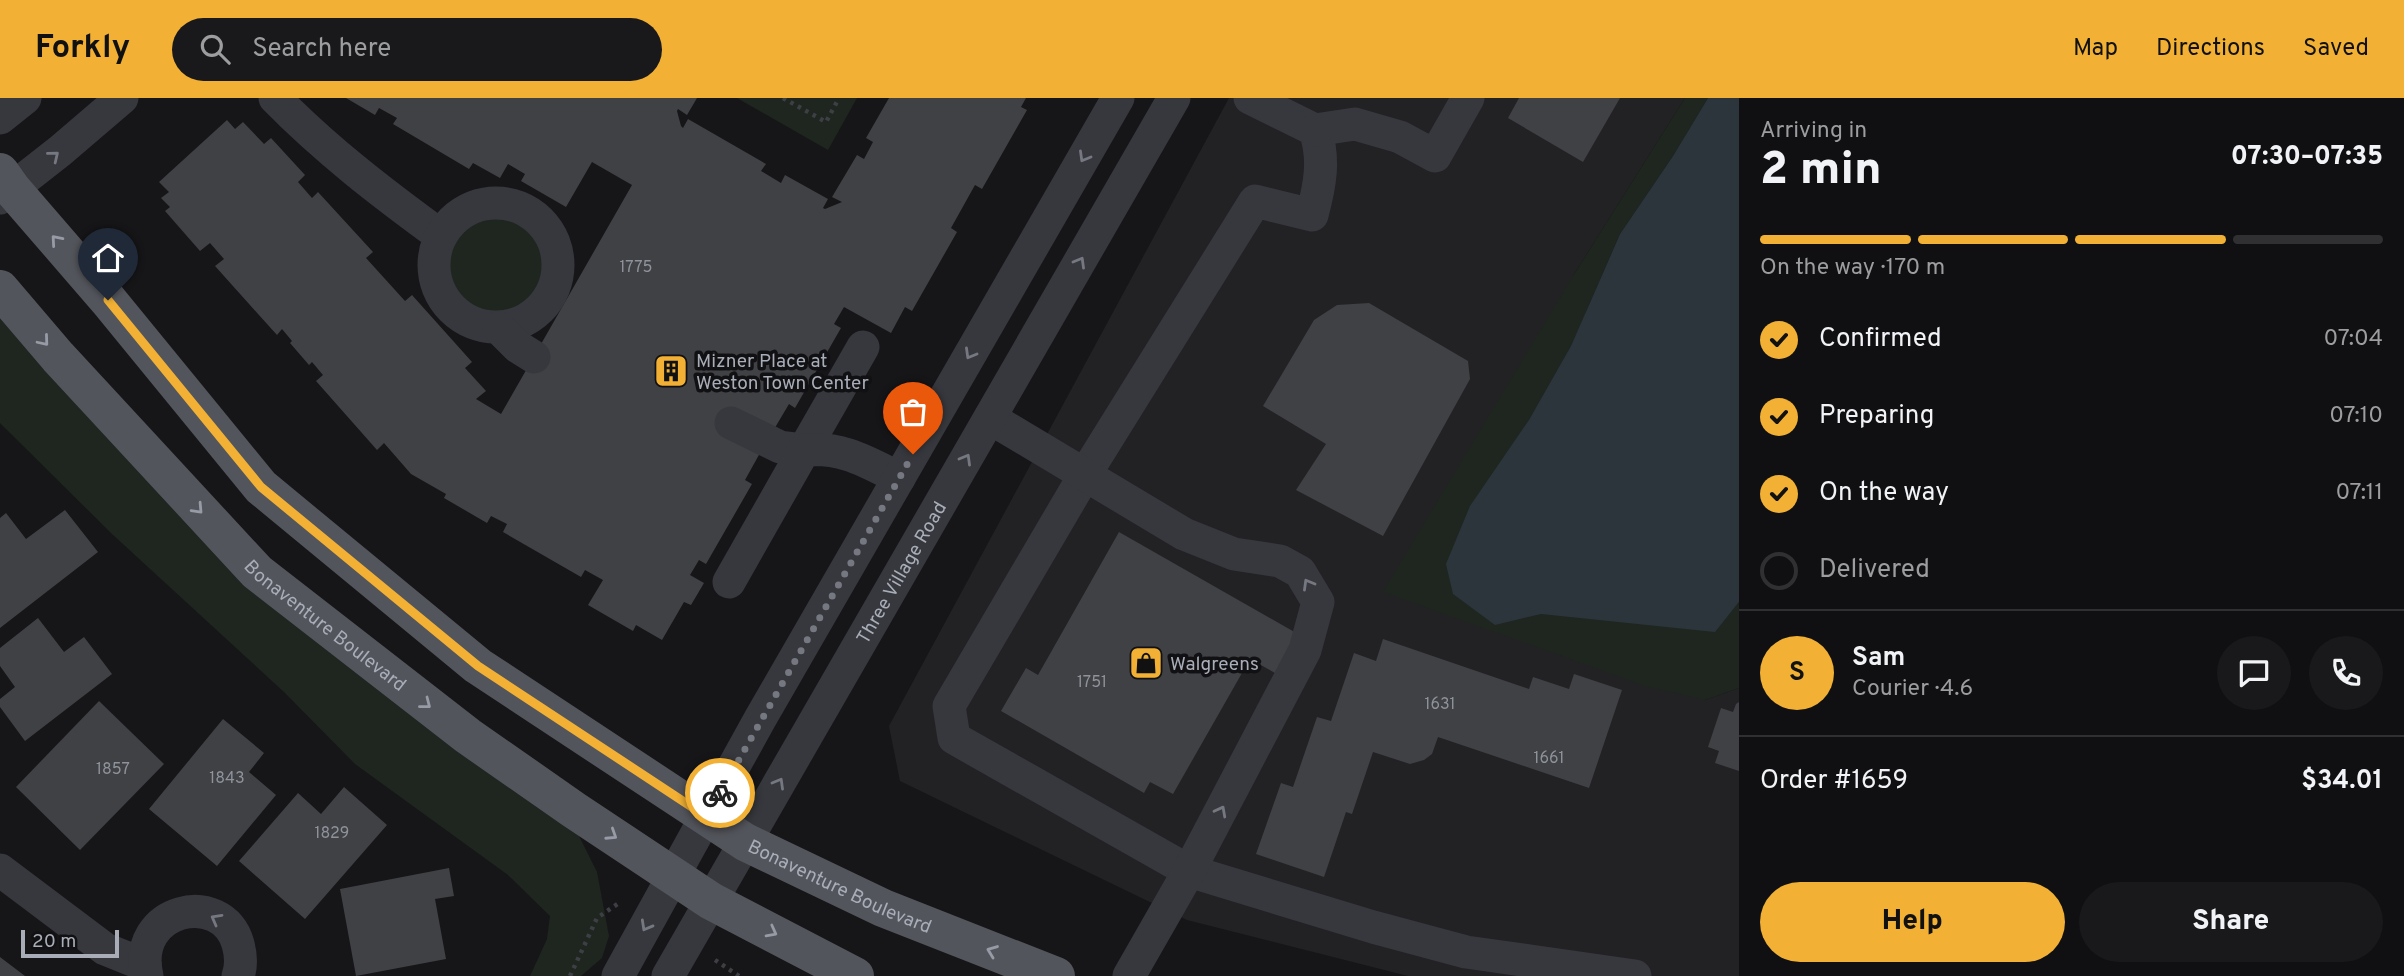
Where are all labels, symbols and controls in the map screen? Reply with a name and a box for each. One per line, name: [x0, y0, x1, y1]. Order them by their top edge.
search box: [172, 18, 662, 81]
text: Forkly: [35, 28, 130, 70]
icon: search: [196, 30, 234, 68]
text: Search here: [252, 33, 391, 66]
text: Map: [2073, 34, 2118, 64]
text: Directions: [2156, 34, 2265, 64]
text: Saved: [2303, 34, 2369, 64]
text: Arriving in: [1760, 117, 1867, 146]
text: 07:30–07:35: [2231, 141, 2383, 174]
text: 2 min: [1760, 142, 1882, 201]
one-way arrow: [1079, 150, 1092, 163]
one-way arrow: [45, 152, 58, 164]
pin: [78, 228, 138, 300]
one-way arrow: [52, 235, 64, 248]
icon: home: [89, 239, 127, 277]
text: On the way · 170 m: [1760, 254, 1945, 283]
one-way arrow: [1072, 256, 1085, 269]
house number: 1775: [619, 258, 653, 278]
icon: check: [1760, 321, 1798, 359]
text: Confirmed: [1819, 323, 1942, 356]
text: 07:04: [2324, 325, 2383, 354]
one-way arrow: [36, 333, 48, 346]
one-way arrow: [965, 347, 978, 360]
place label: Mizner Place at Weston Town Center: [696, 350, 869, 396]
building icon: Mizner Place at Weston Town Center: [652, 352, 690, 390]
pin: [883, 382, 943, 454]
icon: bag: [894, 393, 932, 431]
icon: check: [1760, 398, 1798, 436]
text: Preparing: [1819, 400, 1934, 433]
text: 07:10: [2329, 402, 2383, 431]
one-way arrow: [958, 453, 971, 466]
icon: check: [1760, 475, 1798, 513]
text: On the way: [1819, 477, 1949, 510]
text: 07:11: [2336, 479, 2383, 508]
street label: Three Village Road: [852, 498, 953, 649]
one-way arrow: [190, 501, 203, 514]
text: Delivered: [1819, 554, 1930, 587]
street label: Bonaventure Boulevard: [238, 556, 410, 697]
one-way arrow: [1303, 578, 1316, 591]
button: chat: [2217, 636, 2291, 710]
button: phone: [2309, 636, 2383, 710]
text: Sam: [1852, 642, 1905, 675]
shop icon: Walgreens: [1127, 644, 1165, 682]
place label: Walgreens: [1170, 653, 1259, 677]
text: S: [1789, 657, 1805, 690]
house number: 1751: [1077, 673, 1107, 693]
text: Courier · 4.6: [1852, 675, 1973, 704]
one-way arrow: [419, 695, 431, 708]
house number: 1631: [1424, 695, 1456, 715]
house number: 1661: [1533, 749, 1565, 769]
courier: [685, 758, 755, 828]
house number: 1857: [96, 760, 130, 780]
text: Order #1659: [1760, 765, 1908, 798]
text: $34.01: [2301, 765, 2383, 798]
house number: 1843: [209, 769, 245, 789]
icon: bike: [701, 774, 739, 812]
one-way arrow: [771, 778, 784, 791]
one-way arrow: [1213, 805, 1226, 818]
house number: 1829: [315, 824, 349, 844]
one-way arrow: [604, 827, 617, 839]
street label: Bonaventure Boulevard: [743, 835, 935, 940]
button: Help: [1760, 882, 2065, 962]
button: Share: [2079, 882, 2383, 962]
one-way arrow: [210, 914, 223, 927]
one-way arrow: [641, 919, 654, 931]
one-way arrow: [765, 924, 777, 937]
scale bar: [21, 927, 119, 959]
text: 20 m: [32, 930, 76, 954]
one-way arrow: [987, 946, 999, 960]

